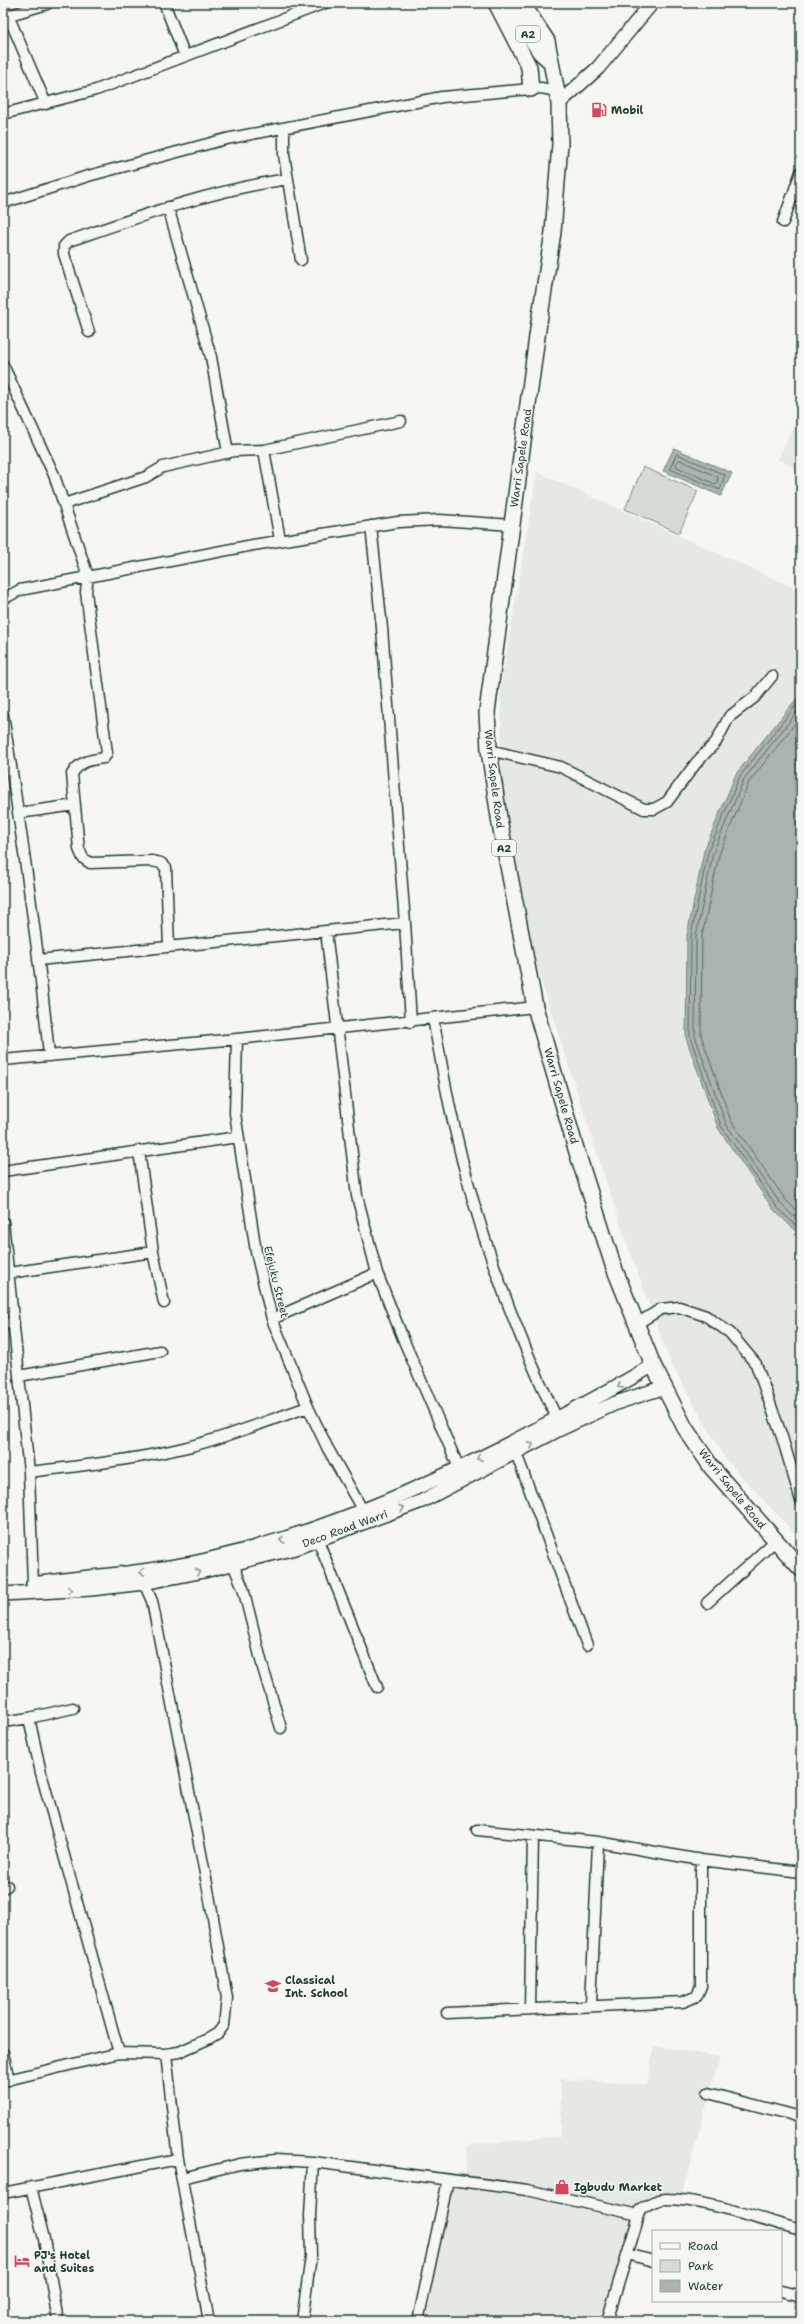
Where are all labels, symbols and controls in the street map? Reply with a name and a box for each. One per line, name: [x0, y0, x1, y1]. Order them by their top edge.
road number: A2: [516, 26, 540, 42]
fuel station icon: Mobil: [590, 101, 608, 119]
place label: Mobil: [611, 103, 644, 118]
street label: Warri Sapele Road: [507, 408, 535, 508]
street label: Warri Sapele Road: [481, 729, 507, 829]
road number: A2: [492, 840, 516, 856]
street label: Warri Sapele Road: [540, 1046, 582, 1146]
street label: Efejuku Street: [260, 1244, 292, 1320]
one-way arrow: [617, 1381, 624, 1388]
one-way arrow: [527, 1442, 534, 1449]
street label: Warri Sapele Road: [695, 1446, 769, 1532]
one-way arrow: [476, 1453, 484, 1461]
one-way arrow: [399, 1505, 406, 1513]
street label: Deco Road Warri: [300, 1507, 390, 1551]
one-way arrow: [279, 1535, 286, 1544]
one-way arrow: [139, 1567, 145, 1576]
one-way arrow: [195, 1569, 202, 1577]
one-way arrow: [67, 1586, 73, 1594]
place label: Classical Int. School: [285, 1973, 348, 2001]
school or university icon: Classical Int. School: [264, 1977, 282, 1995]
shop icon: Igbudu Market: [553, 2178, 571, 2196]
place label: Igbudu Market: [574, 2180, 663, 2195]
legend: [652, 2230, 782, 2302]
text: Road: [688, 2238, 719, 2254]
place label: PJ's Hotel and Suites: [34, 2248, 94, 2276]
hotel icon: PJ's Hotel and Suites: [13, 2252, 31, 2270]
text: Park: [688, 2258, 714, 2274]
text: Water: [688, 2278, 724, 2294]

